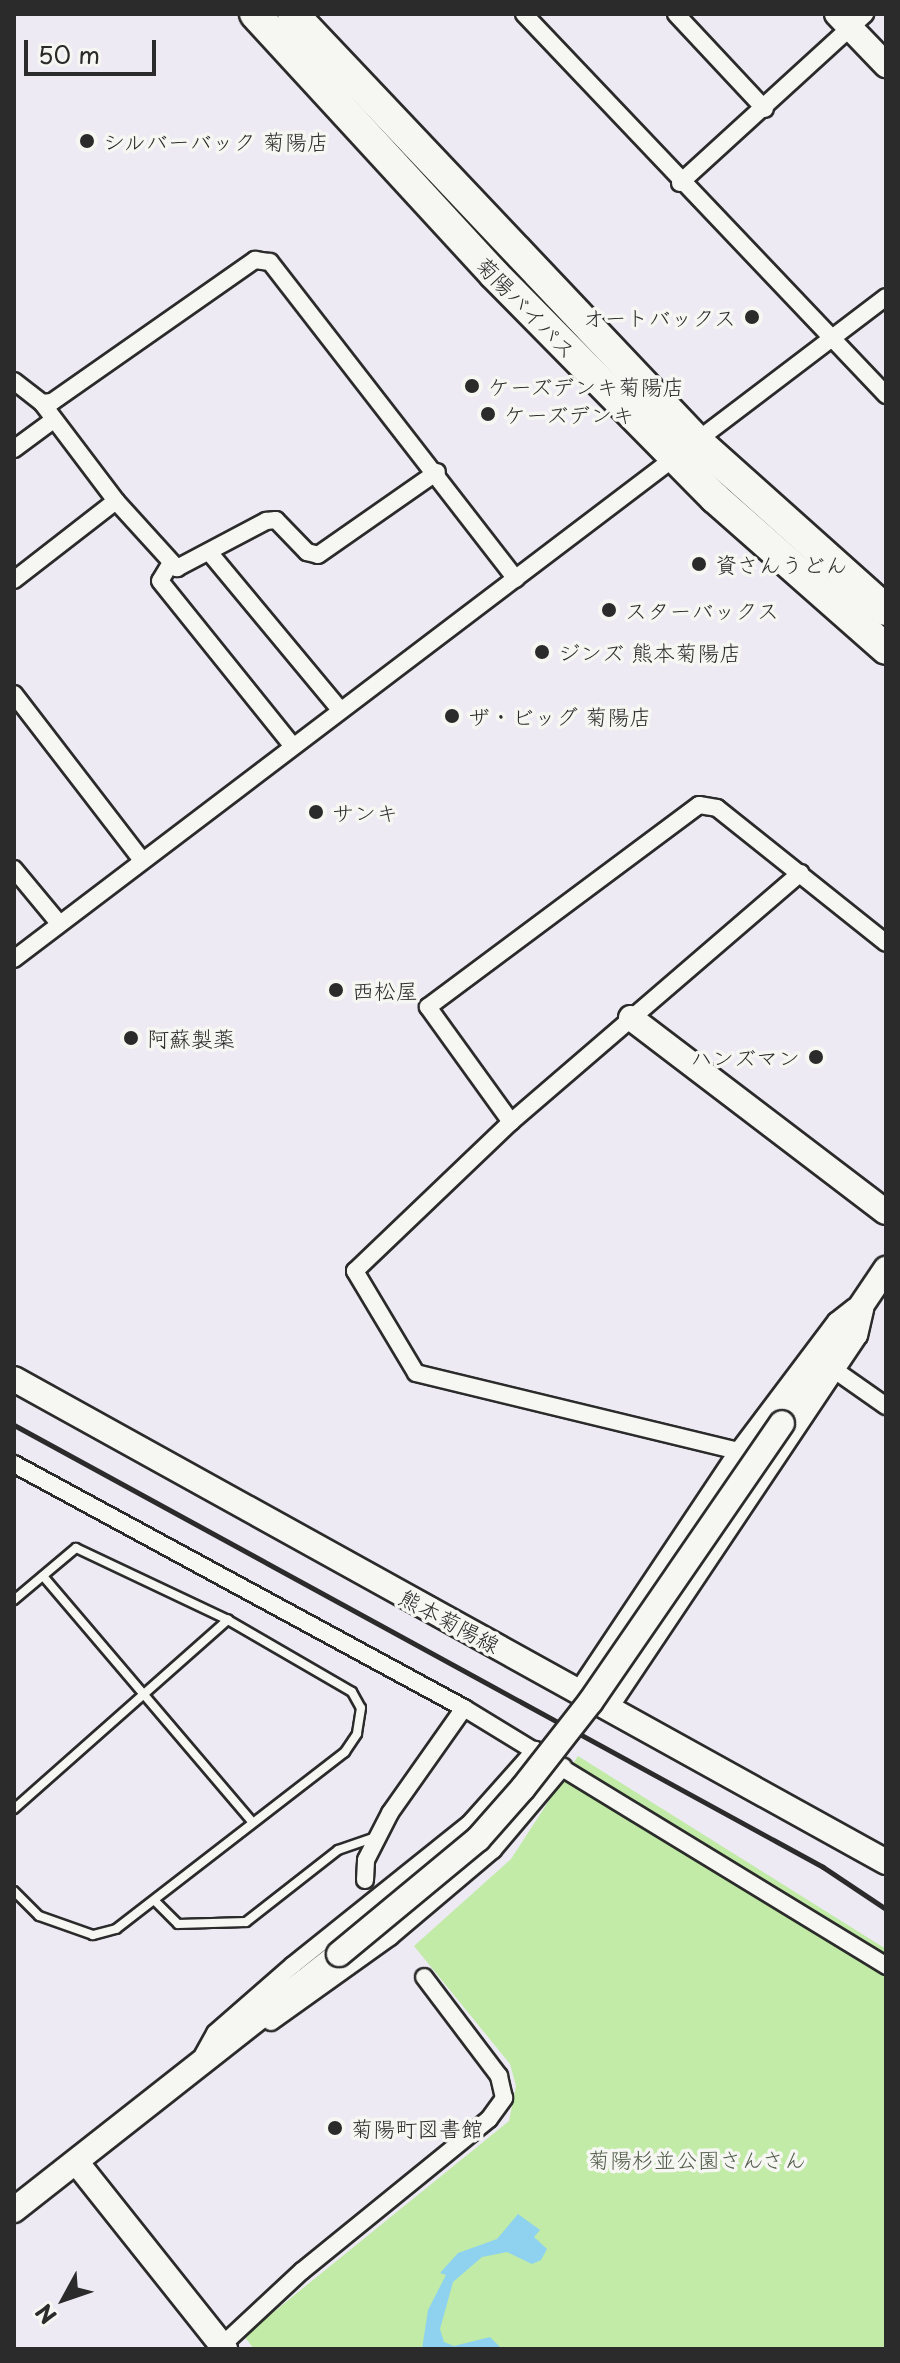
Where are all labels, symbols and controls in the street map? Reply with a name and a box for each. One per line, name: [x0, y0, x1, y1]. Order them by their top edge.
scale bar: [28, 24, 160, 74]
text: 50 m: [38, 36, 100, 72]
place label: シルバーバック 菊陽店: [103, 128, 330, 154]
marker: シルバーバック 菊陽店: [78, 132, 96, 150]
street label: 菊陽バイパス: [472, 250, 582, 364]
place label: オートバックス: [582, 304, 736, 330]
marker: オートバックス: [743, 308, 761, 326]
place label: ケーズデンキ菊陽店: [488, 373, 686, 399]
marker: ケーズデンキ菊陽店: [463, 377, 481, 395]
place label: ケーズデンキ: [504, 401, 636, 427]
marker: ケーズデンキ: [479, 405, 497, 423]
place label: 資さんうどん: [715, 551, 847, 577]
marker: 資さんうどん: [690, 555, 708, 573]
place label: スターバックス: [625, 597, 779, 623]
marker: スターバックス: [600, 601, 618, 619]
place label: ジンズ 熊本菊陽店: [558, 639, 741, 665]
marker: ジンズ 熊本菊陽店: [533, 643, 551, 661]
place label: ザ・ビッグ 菊陽店: [468, 703, 651, 729]
marker: ザ・ビッグ 菊陽店: [443, 707, 461, 725]
place label: サンキ: [332, 799, 398, 825]
marker: サンキ: [307, 803, 325, 821]
place label: 西松屋: [352, 977, 418, 1003]
marker: 西松屋: [327, 981, 345, 999]
place label: 阿蘇製薬: [147, 1025, 235, 1051]
marker: 阿蘇製薬: [122, 1029, 140, 1047]
place label: ハンズマン: [690, 1044, 800, 1070]
marker: ハンズマン: [807, 1048, 825, 1066]
street label: 熊本菊陽線: [395, 1583, 505, 1657]
place label: 菊陽町図書館: [351, 2115, 483, 2141]
marker: 菊陽町図書館: [326, 2119, 344, 2137]
park label: 菊陽杉並公園さんさん: [587, 2146, 807, 2172]
north arrow: [24, 2259, 104, 2339]
text: N: [27, 2297, 63, 2332]

